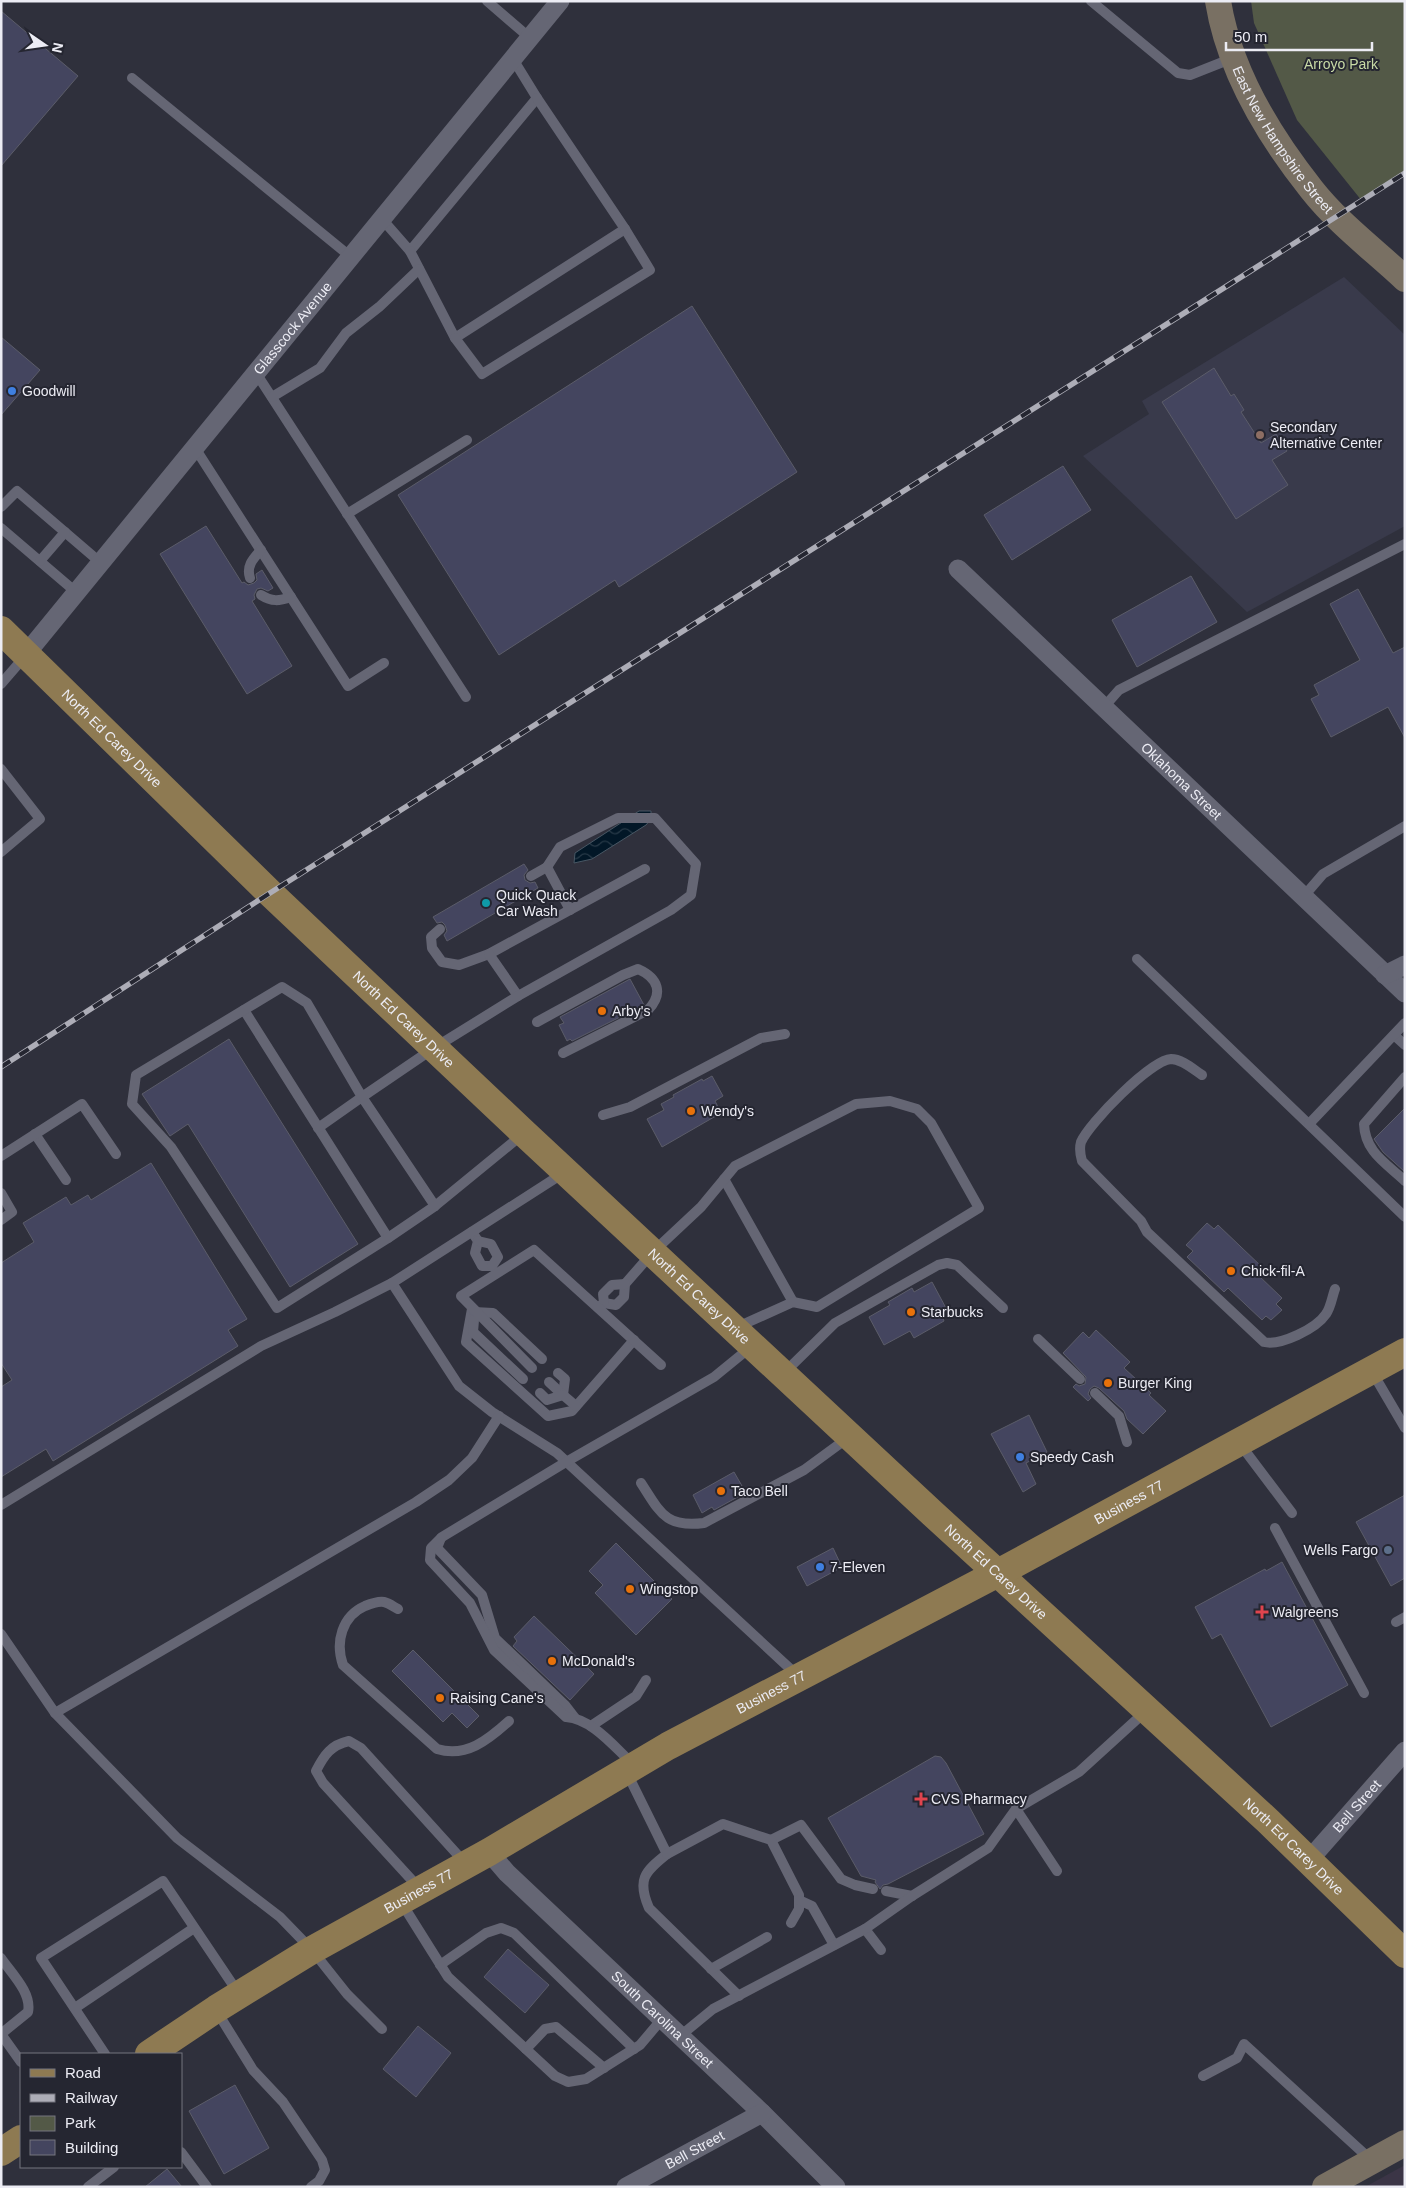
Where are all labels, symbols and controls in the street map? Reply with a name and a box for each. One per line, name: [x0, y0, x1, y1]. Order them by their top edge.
north arrow: [20, 20, 70, 70]
scale bar: [1226, 20, 1372, 52]
text: 50 m: [1234, 28, 1267, 45]
text: N: [49, 41, 67, 55]
park label: Arroyo Park: [1304, 56, 1379, 72]
street label: East New Hampshire Street: [1230, 64, 1336, 217]
street label: Glasscock Avenue: [250, 278, 335, 378]
place label: Goodwill: [22, 383, 76, 399]
marker: Goodwill: [6, 385, 18, 397]
place label: Secondary Alternative Center: [1270, 419, 1382, 451]
marker: Secondary Alternative Center: [1254, 429, 1266, 441]
street label: North Ed Carey Drive: [59, 686, 165, 791]
street label: Oklahoma Street: [1138, 739, 1225, 823]
place label: Quick Quack Car Wash: [496, 887, 577, 919]
marker: Quick Quack Car Wash: [480, 897, 492, 909]
street label: North Ed Carey Drive: [350, 968, 458, 1071]
place label: Arby's: [612, 1003, 650, 1019]
marker: Arby's: [596, 1005, 608, 1017]
place label: Wendy's: [701, 1103, 754, 1119]
marker: Wendy's: [685, 1105, 697, 1117]
street label: North Ed Carey Drive: [645, 1245, 753, 1348]
place label: Chick-fil-A: [1241, 1263, 1305, 1279]
marker: Chick-fil-A: [1225, 1265, 1237, 1277]
place label: Starbucks: [921, 1304, 983, 1320]
marker: Starbucks: [905, 1306, 917, 1318]
place label: Burger King: [1118, 1375, 1192, 1391]
marker: Burger King: [1102, 1377, 1114, 1389]
place label: Speedy Cash: [1030, 1449, 1114, 1465]
marker: Speedy Cash: [1014, 1451, 1026, 1463]
street label: Business 77: [1091, 1477, 1166, 1527]
place label: Taco Bell: [731, 1483, 788, 1499]
marker: Taco Bell: [715, 1485, 727, 1497]
street label: North Ed Carey Drive: [941, 1521, 1051, 1623]
place label: Wells Fargo: [1304, 1542, 1378, 1558]
marker: Wells Fargo: [1382, 1544, 1394, 1556]
place label: 7-Eleven: [830, 1559, 885, 1575]
marker: 7-Eleven: [814, 1561, 826, 1573]
place label: Wingstop: [640, 1581, 699, 1597]
marker: Wingstop: [624, 1583, 636, 1595]
place label: Walgreens: [1272, 1604, 1338, 1620]
marker: Walgreens: [1256, 1606, 1268, 1618]
place label: McDonald's: [562, 1653, 635, 1669]
marker: McDonald's: [546, 1655, 558, 1667]
street label: Business 77: [733, 1667, 809, 1717]
place label: Raising Cane's: [450, 1690, 544, 1706]
marker: Raising Cane's: [434, 1692, 446, 1704]
street label: Bell Street: [1329, 1776, 1384, 1836]
place label: CVS Pharmacy: [931, 1791, 1027, 1807]
marker: CVS Pharmacy: [915, 1793, 927, 1805]
street label: North Ed Carey Drive: [1240, 1794, 1347, 1898]
street label: Business 77: [381, 1866, 456, 1917]
street label: South Carolina Street: [608, 1967, 717, 2071]
legend: [20, 2053, 182, 2168]
text: Road: [65, 2064, 101, 2081]
text: Railway: [65, 2089, 118, 2106]
text: Park: [65, 2114, 96, 2131]
street label: Bell Street: [662, 2127, 727, 2172]
text: Building: [65, 2139, 118, 2156]

